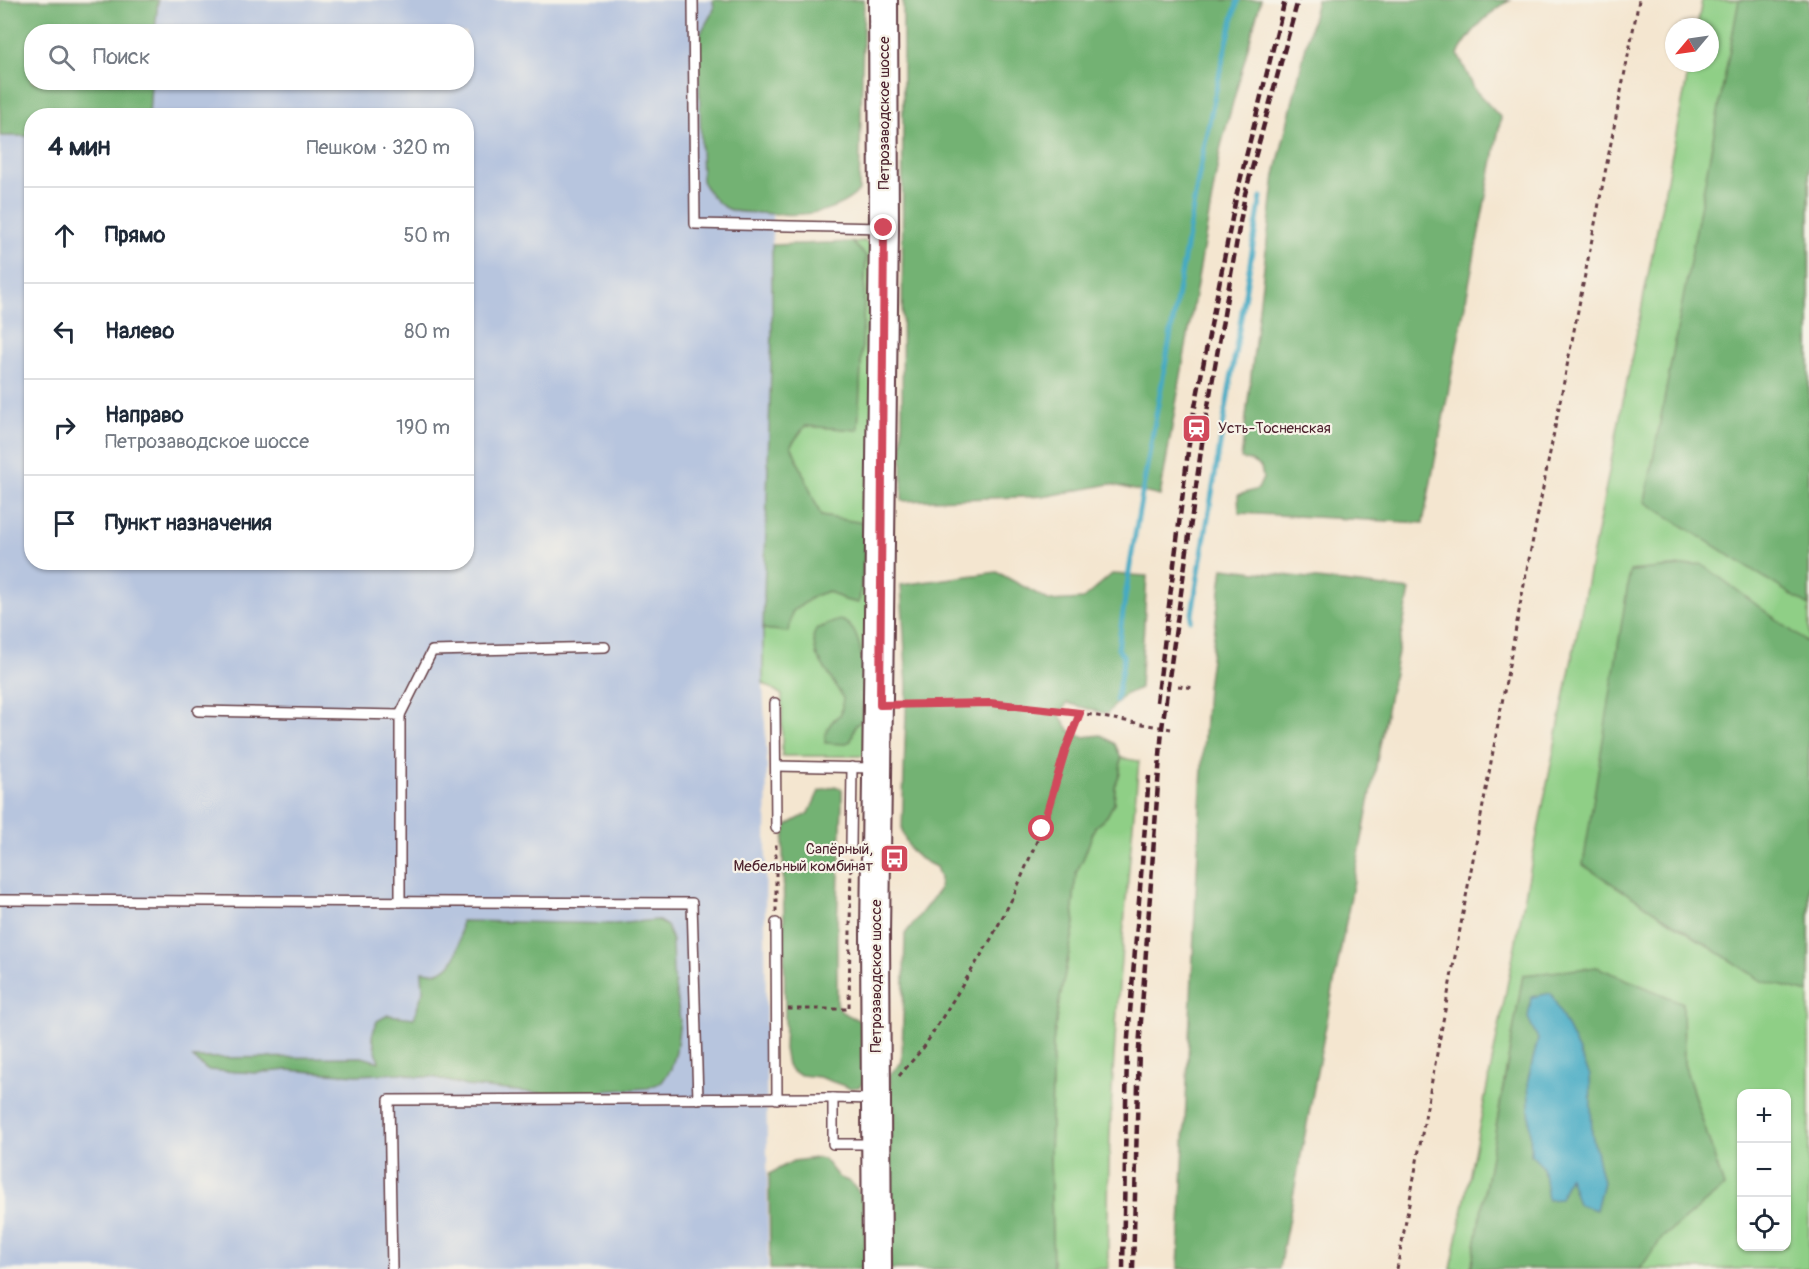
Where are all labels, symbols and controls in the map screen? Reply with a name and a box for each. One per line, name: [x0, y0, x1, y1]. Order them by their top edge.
north arrow: [1665, 18, 1719, 72]
search box: [24, 24, 474, 90]
street label: Петрозаводское шоссе: [875, 36, 894, 190]
icon: search: [45, 41, 78, 74]
text: Поиск: [93, 43, 150, 71]
text: 4 мин: [48, 131, 110, 163]
text: Пешком · 320 m: [307, 135, 450, 160]
route end: [870, 214, 896, 240]
icon: ahead: [48, 219, 81, 252]
text: Прямо: [105, 221, 165, 249]
text: 50 m: [403, 223, 450, 248]
icon: left: [48, 315, 81, 348]
text: Налево: [105, 317, 174, 345]
text: 80 m: [404, 319, 450, 344]
text: Направо: [105, 401, 184, 429]
icon: right: [48, 411, 81, 444]
station icon: Усть-Тосненская: [1181, 412, 1213, 444]
text: 190 m: [396, 415, 450, 440]
place label: Усть-Тосненская: [1218, 419, 1331, 438]
text: Петрозаводское шоссе: [105, 429, 309, 454]
icon: arrive: [48, 507, 81, 540]
text: Пункт назначения: [105, 509, 272, 537]
route start: [1028, 815, 1054, 841]
place label: Сапёрный, Мебельный комбинат: [733, 840, 873, 876]
bus stop icon: Сапёрный, Мебельный комбинат: [878, 842, 910, 874]
street label: Петрозаводское шоссе: [867, 899, 886, 1053]
map controls: [1737, 1089, 1791, 1251]
button: +: [1737, 1089, 1791, 1143]
button: −: [1737, 1143, 1791, 1197]
button: locate: [1737, 1197, 1791, 1251]

